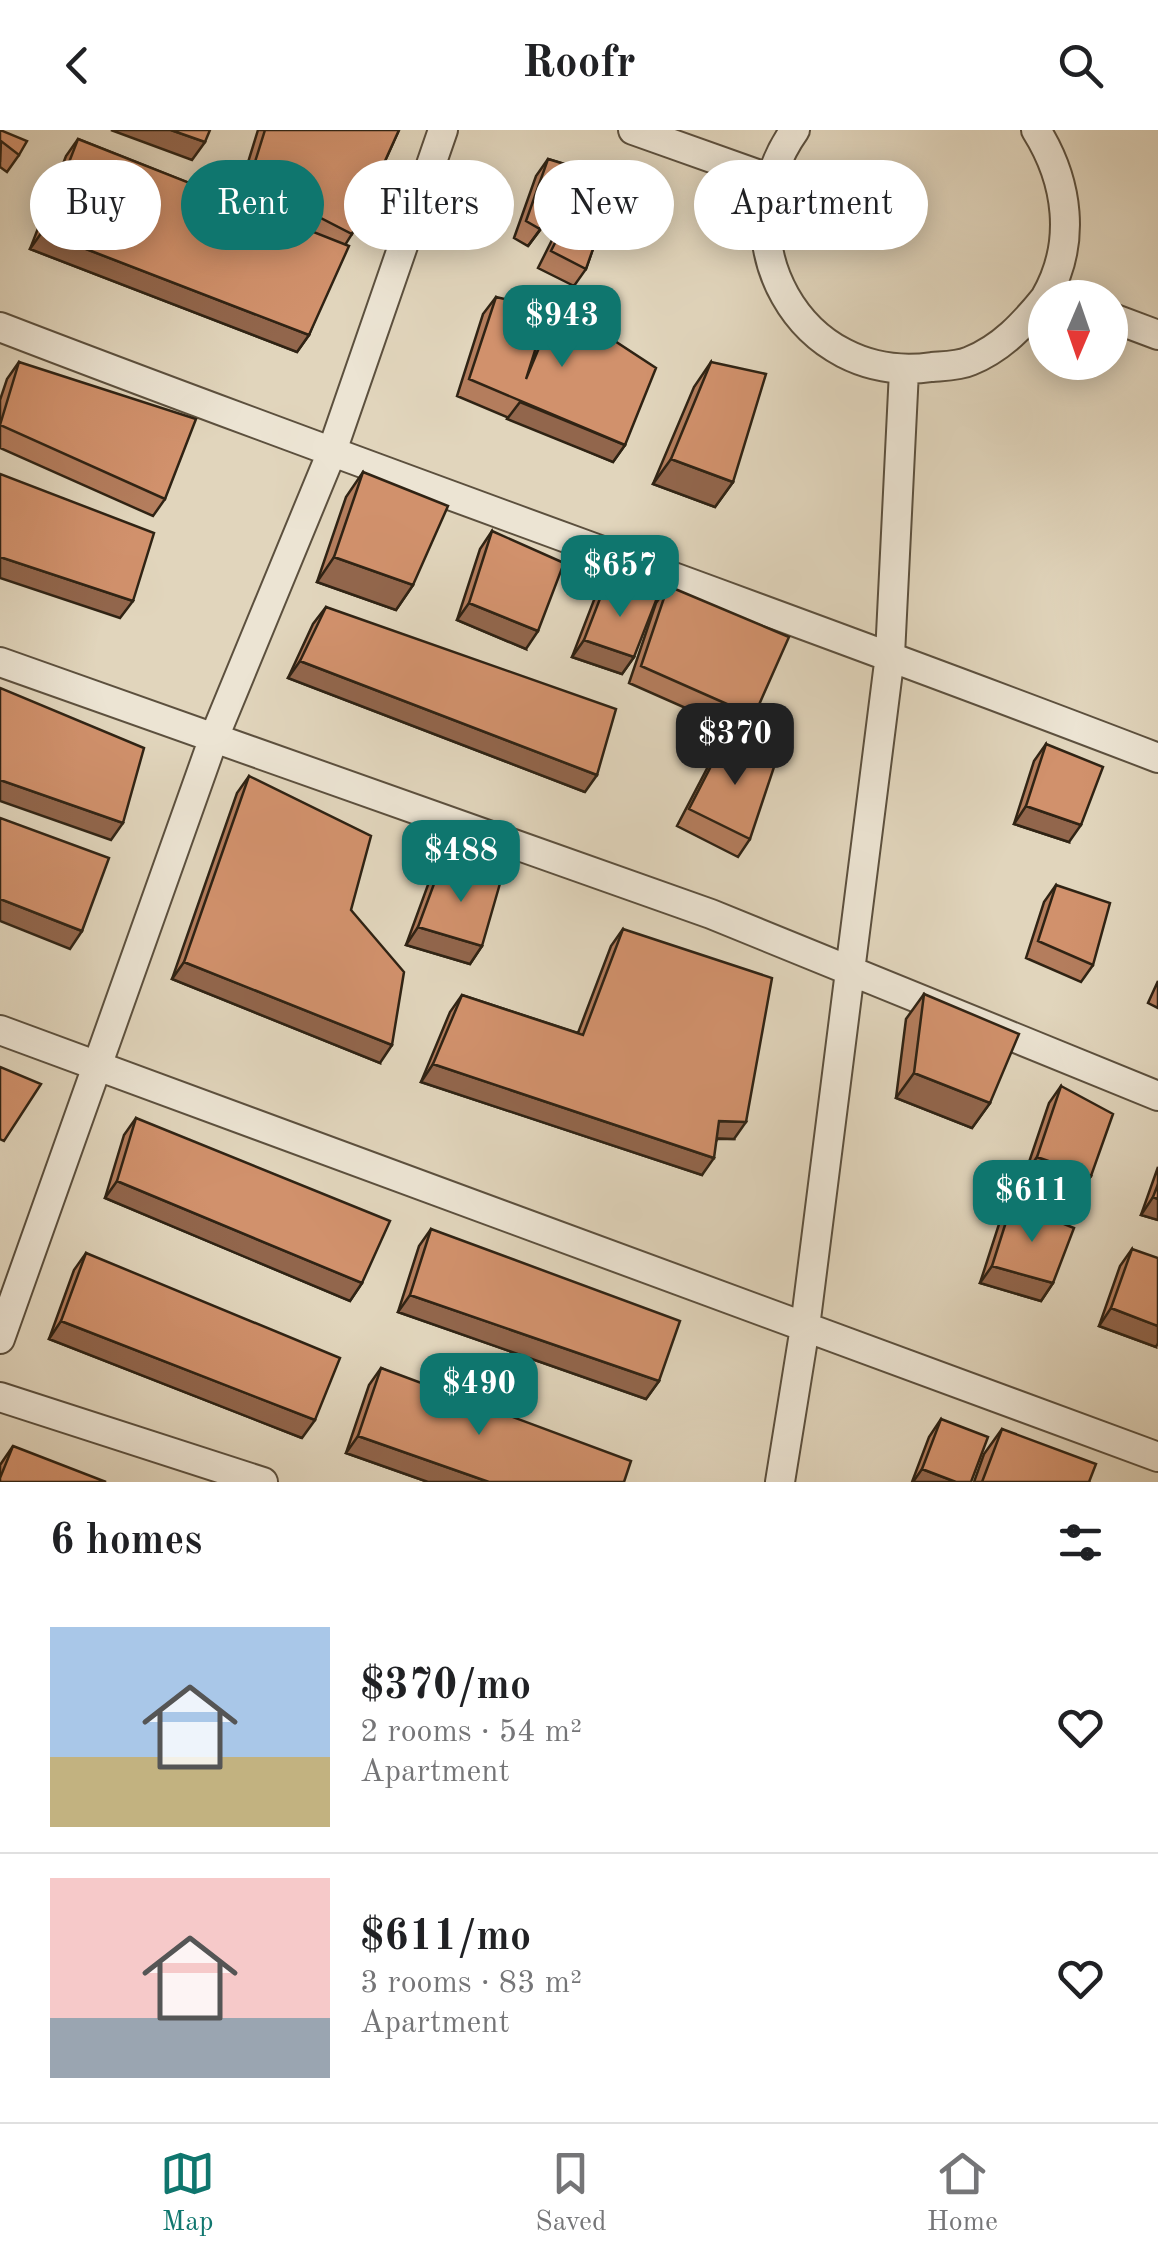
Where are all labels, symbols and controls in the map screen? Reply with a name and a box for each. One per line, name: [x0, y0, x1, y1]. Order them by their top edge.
icon: back: [50, 38, 105, 93]
icon: search: [1053, 38, 1108, 93]
text: Roofr: [522, 42, 636, 87]
chip: Buy: [30, 160, 161, 250]
chip: Rent: [181, 160, 324, 250]
chip: Filters: [344, 160, 514, 250]
chip: New: [534, 160, 674, 250]
chip: Apartment: [694, 160, 928, 250]
north arrow: [1028, 280, 1128, 380]
map controls: [1028, 280, 1128, 380]
pin: $943: [503, 285, 621, 370]
text: $943: [525, 301, 599, 333]
pin: $657: [561, 535, 679, 620]
text: $657: [583, 551, 657, 583]
pin: $370: [676, 703, 794, 788]
text: $370: [698, 719, 772, 751]
pin: $488: [402, 820, 520, 905]
text: $488: [424, 836, 498, 868]
pin: $611: [973, 1160, 1091, 1245]
text: $611: [995, 1176, 1069, 1208]
pin: $490: [420, 1353, 538, 1438]
text: $490: [442, 1369, 516, 1401]
icon: filters: [1053, 1515, 1108, 1570]
text: 6 homes: [50, 1521, 202, 1563]
text: $370/mo: [360, 1666, 531, 1708]
icon: home: [130, 1667, 250, 1787]
icon: heart: [1053, 1700, 1108, 1755]
text: 2 rooms · 54 m²: [360, 1717, 582, 1749]
text: Apartment: [360, 1757, 510, 1789]
text: $611/mo: [360, 1917, 531, 1959]
icon: home: [130, 1918, 250, 2038]
icon: heart: [1053, 1951, 1108, 2006]
text: 3 rooms · 83 m²: [360, 1968, 582, 2000]
text: Apartment: [360, 2008, 510, 2040]
tab: Map: [160, 2146, 215, 2241]
tab: Saved: [535, 2146, 607, 2241]
tab: Home: [927, 2146, 998, 2241]

